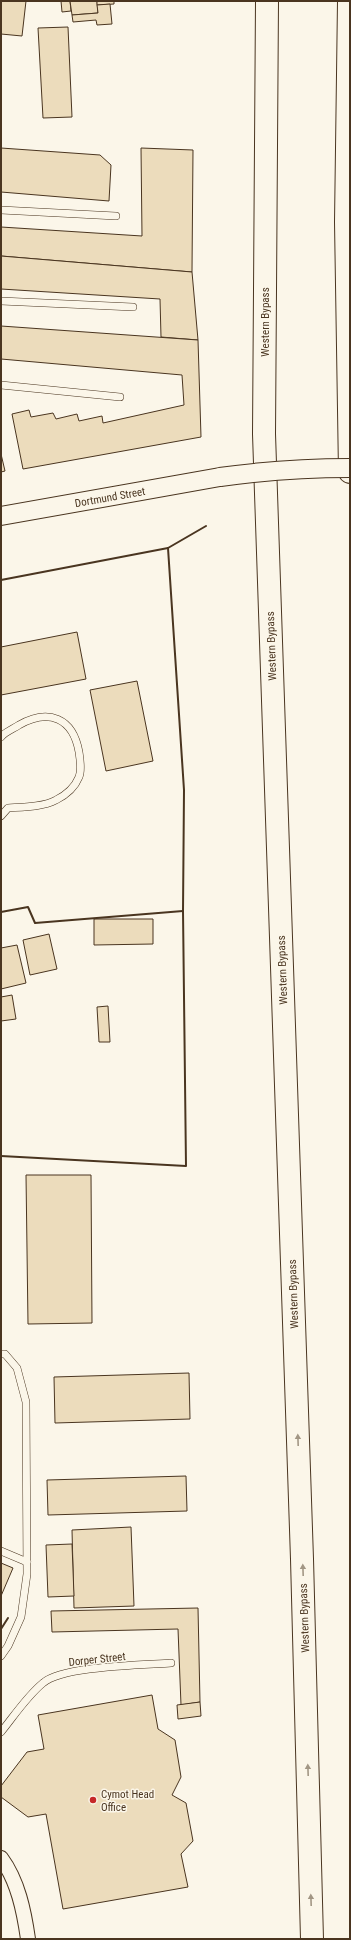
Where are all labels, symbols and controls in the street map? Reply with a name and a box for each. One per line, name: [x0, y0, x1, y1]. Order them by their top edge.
street label: Western Bypass: [259, 287, 272, 357]
street label: Dortmund Street: [74, 485, 146, 510]
street label: Western Bypass: [264, 611, 279, 681]
street label: Western Bypass: [275, 935, 290, 1005]
street label: Western Bypass: [286, 1259, 301, 1329]
one-way arrow: [295, 1433, 301, 1446]
one-way arrow: [299, 1564, 306, 1576]
street label: Western Bypass: [297, 1583, 312, 1653]
street label: Dorper Street: [68, 1650, 126, 1669]
one-way arrow: [305, 1763, 311, 1776]
place label: Cymot Head Office: [101, 1788, 154, 1814]
marker: Cymot Head Office: [88, 1795, 98, 1805]
one-way arrow: [308, 1894, 315, 1906]

